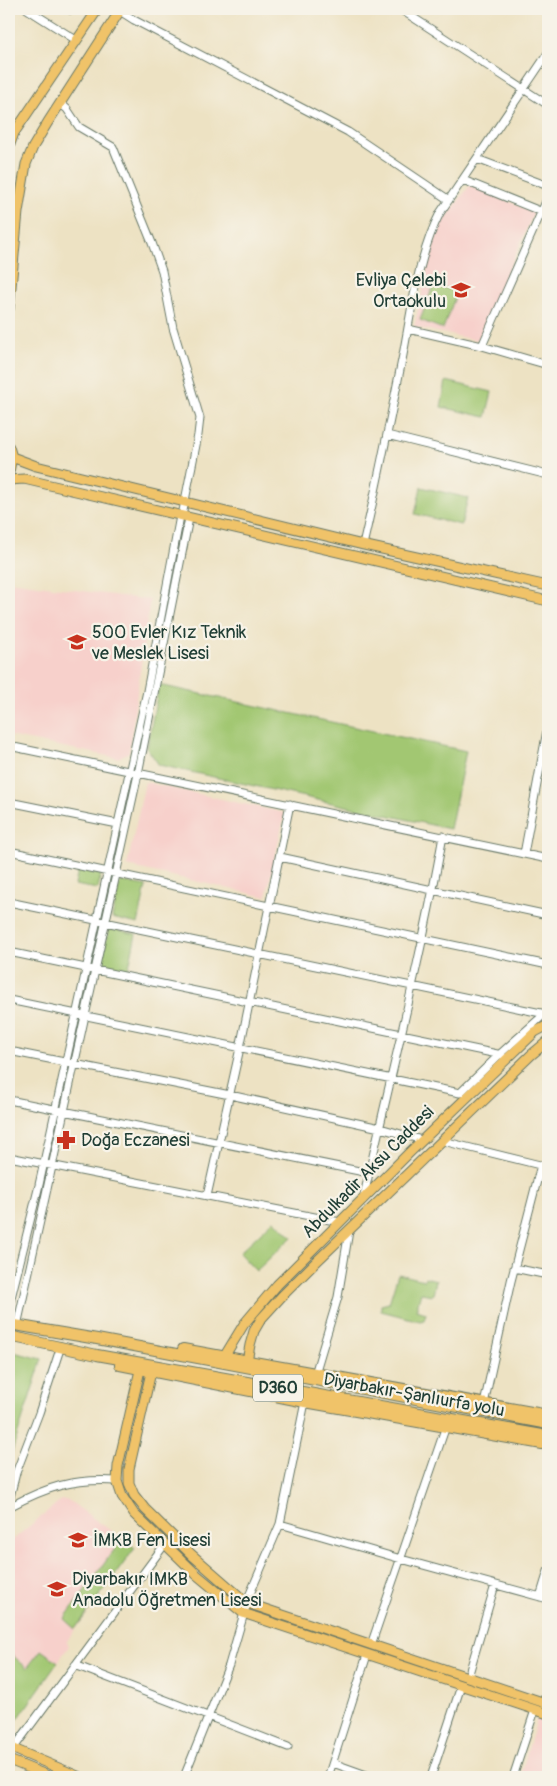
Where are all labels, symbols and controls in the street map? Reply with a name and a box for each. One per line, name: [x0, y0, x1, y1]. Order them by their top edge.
place label: Evliya Çelebi Ortaokulu: [356, 269, 446, 313]
school or university icon: Evliya Çelebi Ortaokulu: [450, 279, 472, 301]
place label: 500 Evler Kız Teknik ve Meslek Lisesi: [91, 621, 247, 665]
school or university icon: 500 Evler Kız Teknik ve Meslek Lisesi: [66, 631, 88, 653]
street label: Abdulkadir Aksu Caddesi: [297, 1101, 439, 1243]
pharmacy icon: Doğa Eczanesi: [55, 1129, 77, 1151]
place label: Doğa Eczanesi: [81, 1129, 190, 1152]
street label: Diyarbakır-Şanlıurfa yolu: [322, 1368, 506, 1422]
road number: D360: [253, 1375, 303, 1402]
school or university icon: İMKB Fen Lisesi: [67, 1529, 89, 1551]
place label: İMKB Fen Lisesi: [93, 1529, 210, 1552]
place label: Diyarbakır IMKB Anadolu Öğretmen Lisesi: [72, 1568, 262, 1612]
school or university icon: Diyarbakır IMKB Anadolu Öğretmen Lisesi: [46, 1578, 68, 1600]

